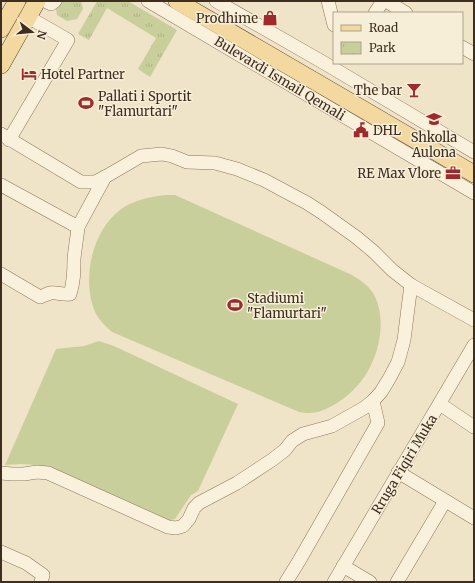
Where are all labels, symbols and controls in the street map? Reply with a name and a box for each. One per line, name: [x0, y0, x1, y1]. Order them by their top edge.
shop icon: Prodhime: [261, 9, 279, 27]
place label: Prodhime: [196, 10, 258, 27]
north arrow: [12, 12, 52, 52]
legend: [333, 12, 463, 64]
text: Road: [369, 20, 398, 35]
text: N: [34, 29, 50, 41]
street label: Bulevardi Ismail Qemali: [211, 33, 348, 124]
text: Park: [369, 40, 396, 55]
hotel icon: Hotel Partner: [20, 65, 38, 83]
place label: Hotel Partner: [41, 66, 125, 83]
bar icon: The bar: [405, 81, 423, 99]
place label: The bar: [354, 82, 402, 99]
place label: Pallati i Sportit "Flamurtari": [98, 88, 191, 120]
sports icon: Pallati i Sportit "Flamurtari": [77, 94, 95, 112]
school or university icon: Shkolla Aulona: [425, 110, 443, 128]
public building icon: DHL: [352, 121, 370, 139]
place label: DHL: [373, 122, 401, 139]
place label: Shkolla Aulona: [411, 129, 457, 161]
office icon: RE Max Vlore: [444, 164, 462, 182]
place label: RE Max Vlore: [357, 165, 441, 182]
place label: Stadiumi "Flamurtari": [247, 290, 327, 322]
sports icon: Stadiumi "Flamurtari": [226, 296, 244, 314]
street label: Rruga Fiqiri Muka: [368, 411, 441, 517]

